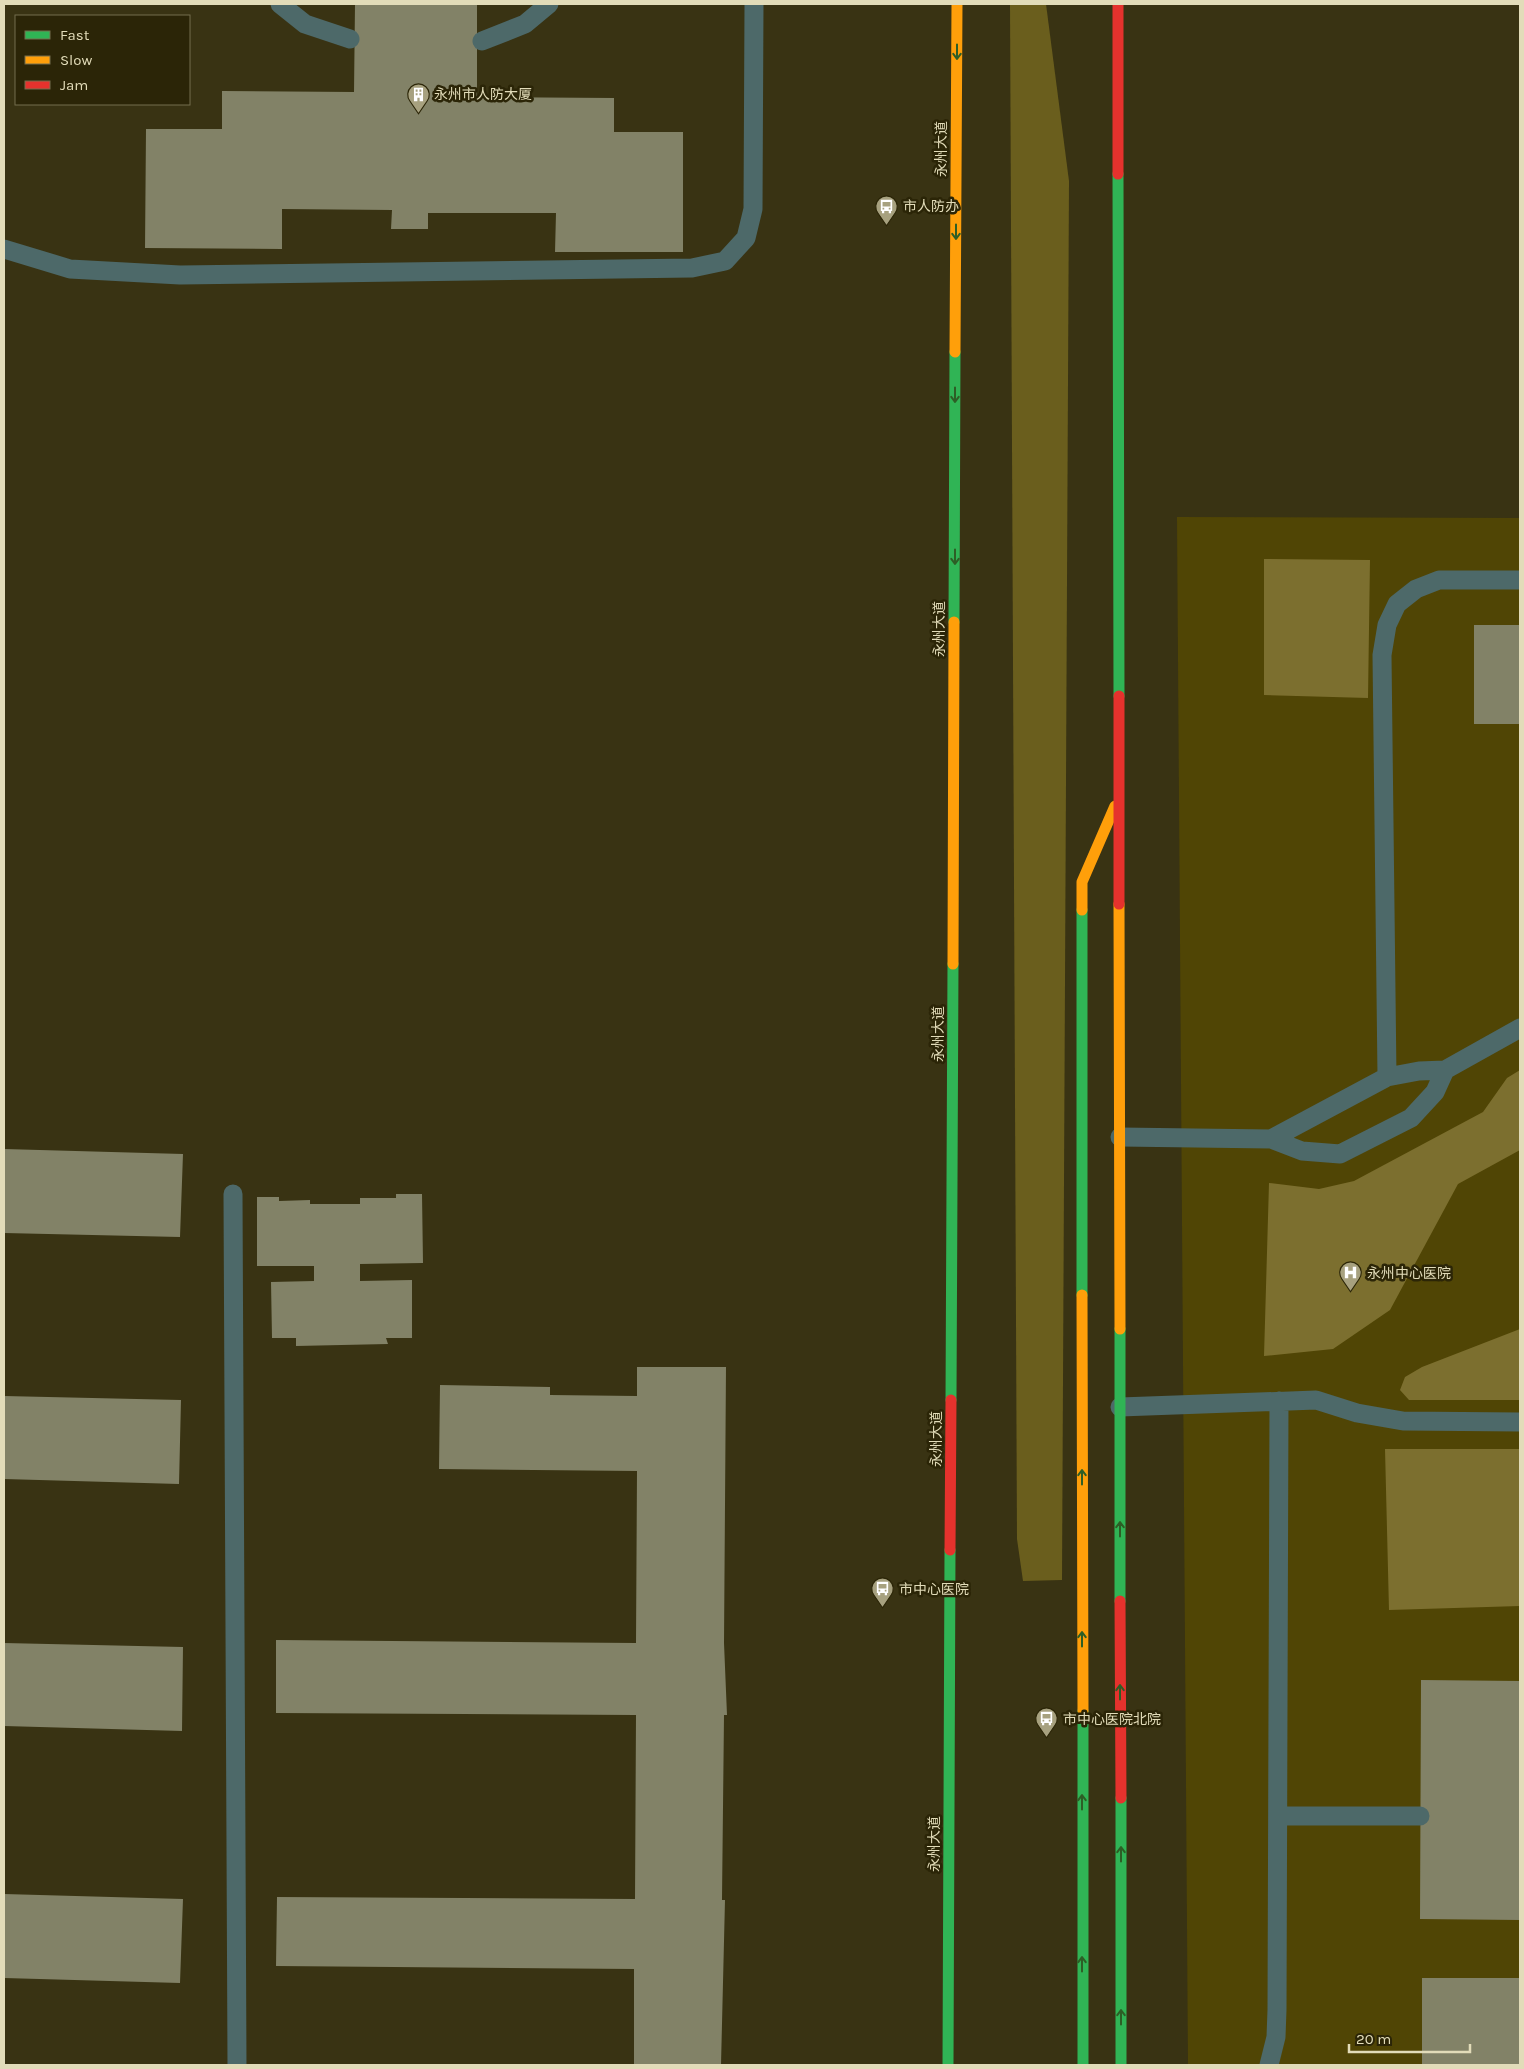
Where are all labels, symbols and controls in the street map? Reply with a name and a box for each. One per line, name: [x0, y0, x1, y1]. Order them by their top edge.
legend: [15, 15, 190, 105]
text: Fast: [60, 26, 90, 44]
one-way arrow: [952, 44, 962, 60]
text: Slow: [60, 51, 92, 69]
text: Jam: [60, 76, 88, 94]
building icon: 永州市人防大厦: [406, 82, 430, 113]
place label: 永州市人防大厦: [434, 86, 532, 103]
street label: 永州大道: [933, 121, 950, 177]
bus stop icon: 市人防办: [875, 194, 899, 225]
place label: 市人防办: [903, 198, 959, 215]
one-way arrow: [951, 224, 961, 240]
one-way arrow: [950, 386, 960, 403]
one-way arrow: [950, 549, 960, 565]
street label: 永州大道: [931, 601, 948, 657]
street label: 永州大道: [930, 1006, 947, 1062]
hospital icon: 永州中心医院: [1339, 1261, 1363, 1292]
place label: 永州中心医院: [1367, 1265, 1451, 1282]
street label: 永州大道: [928, 1411, 945, 1467]
one-way arrow: [1077, 1469, 1087, 1485]
one-way arrow: [1115, 1521, 1125, 1538]
bus stop icon: 市中心医院: [871, 1577, 895, 1608]
place label: 市中心医院: [899, 1581, 969, 1598]
one-way arrow: [1077, 1631, 1087, 1648]
one-way arrow: [1115, 1684, 1125, 1700]
bus stop icon: 市中心医院北院: [1035, 1707, 1059, 1738]
place label: 市中心医院北院: [1063, 1711, 1161, 1728]
one-way arrow: [1077, 1794, 1087, 1810]
street label: 永州大道: [926, 1816, 943, 1872]
one-way arrow: [1116, 1846, 1126, 1862]
one-way arrow: [1077, 1956, 1087, 1972]
one-way arrow: [1116, 2009, 1126, 2025]
scale bar: [1349, 2022, 1470, 2054]
text: 20 m: [1356, 2030, 1391, 2048]

